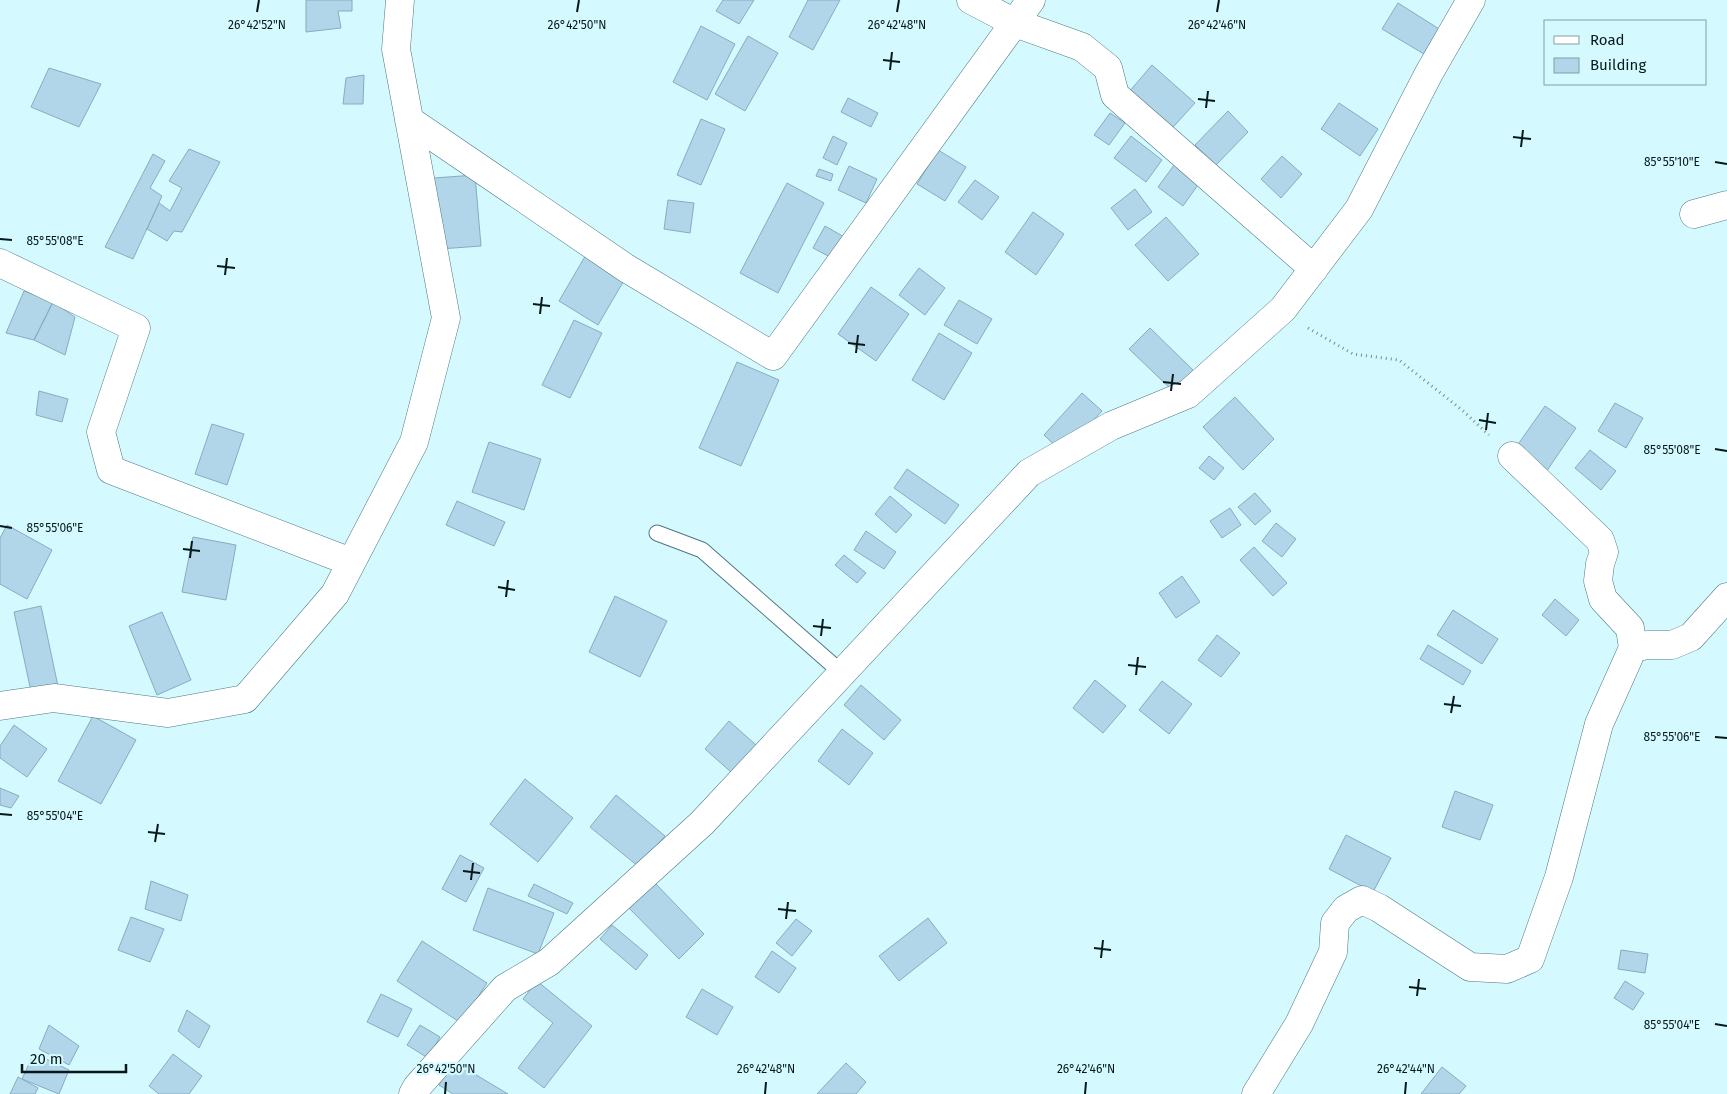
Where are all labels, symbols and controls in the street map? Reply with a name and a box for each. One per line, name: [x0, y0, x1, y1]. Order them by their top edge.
text: 26°42'52"N: [228, 18, 286, 32]
text: 26°42'50"N: [548, 18, 606, 32]
text: 26°42'48"N: [868, 18, 926, 32]
text: 26°42'46"N: [1188, 18, 1246, 32]
legend: [1544, 20, 1707, 85]
text: Road: [1590, 31, 1625, 49]
text: Building: [1590, 56, 1646, 74]
text: 85°55'10"E: [1644, 155, 1700, 169]
text: 85°55'08"E: [26, 234, 84, 248]
text: 85°55'08"E: [1643, 443, 1701, 457]
text: 85°55'06"E: [27, 521, 83, 535]
text: 85°55'06"E: [1644, 730, 1700, 744]
text: 85°55'04"E: [27, 809, 83, 823]
text: 85°55'04"E: [1644, 1018, 1700, 1032]
scale bar: [22, 1042, 126, 1074]
text: 20 m: [30, 1050, 63, 1068]
text: 26°42'50"N: [417, 1062, 475, 1076]
text: 26°42'48"N: [737, 1062, 795, 1076]
text: 26°42'46"N: [1057, 1062, 1115, 1076]
text: 26°42'44"N: [1377, 1062, 1435, 1076]

